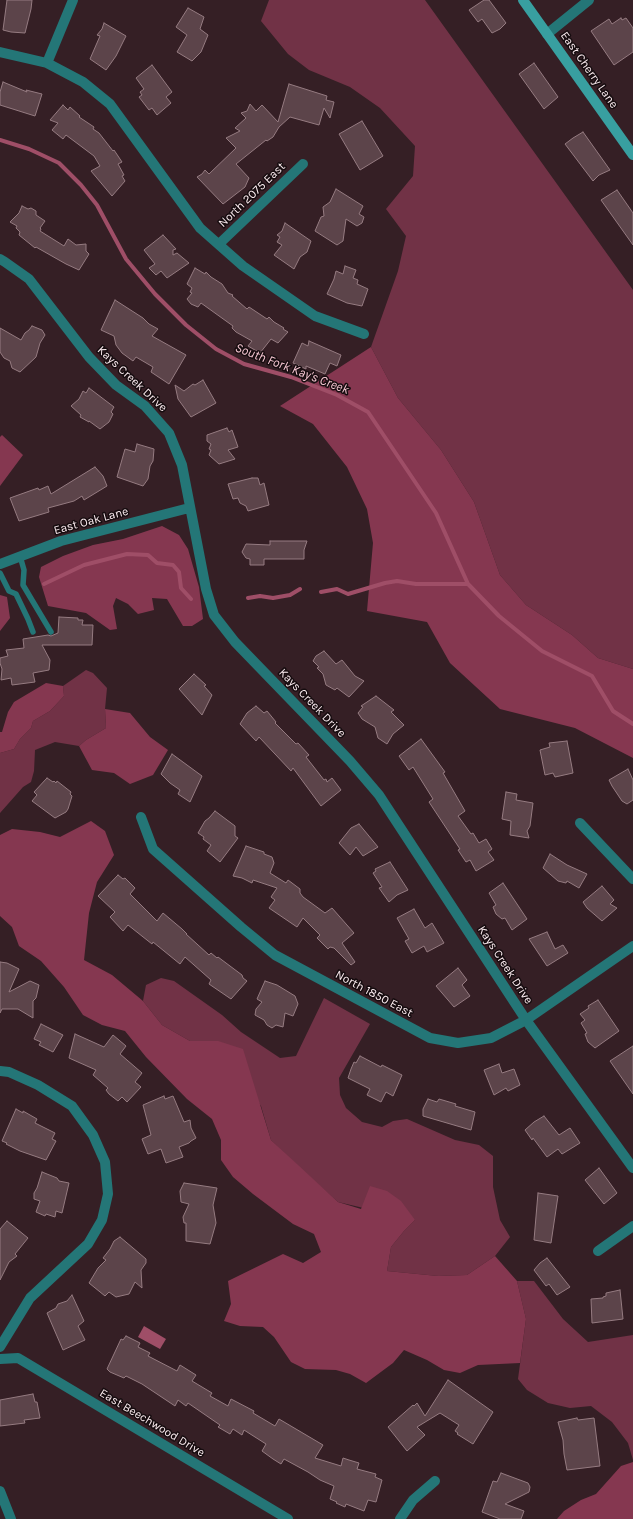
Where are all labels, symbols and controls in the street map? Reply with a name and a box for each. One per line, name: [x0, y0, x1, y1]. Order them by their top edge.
street label: East Cherry Lane: [557, 29, 621, 111]
street label: North 2075 East: [216, 160, 288, 230]
water label: South Fork Kay's Creek: [233, 340, 351, 398]
street label: Kays Creek Drive: [94, 343, 170, 415]
street label: East Oak Lane: [52, 504, 130, 538]
street label: Kays Creek Drive: [275, 666, 349, 740]
street label: Kays Creek Drive: [474, 923, 536, 1007]
street label: North 1850 East: [333, 967, 415, 1021]
street label: East Beechwood Drive: [97, 1386, 207, 1460]

